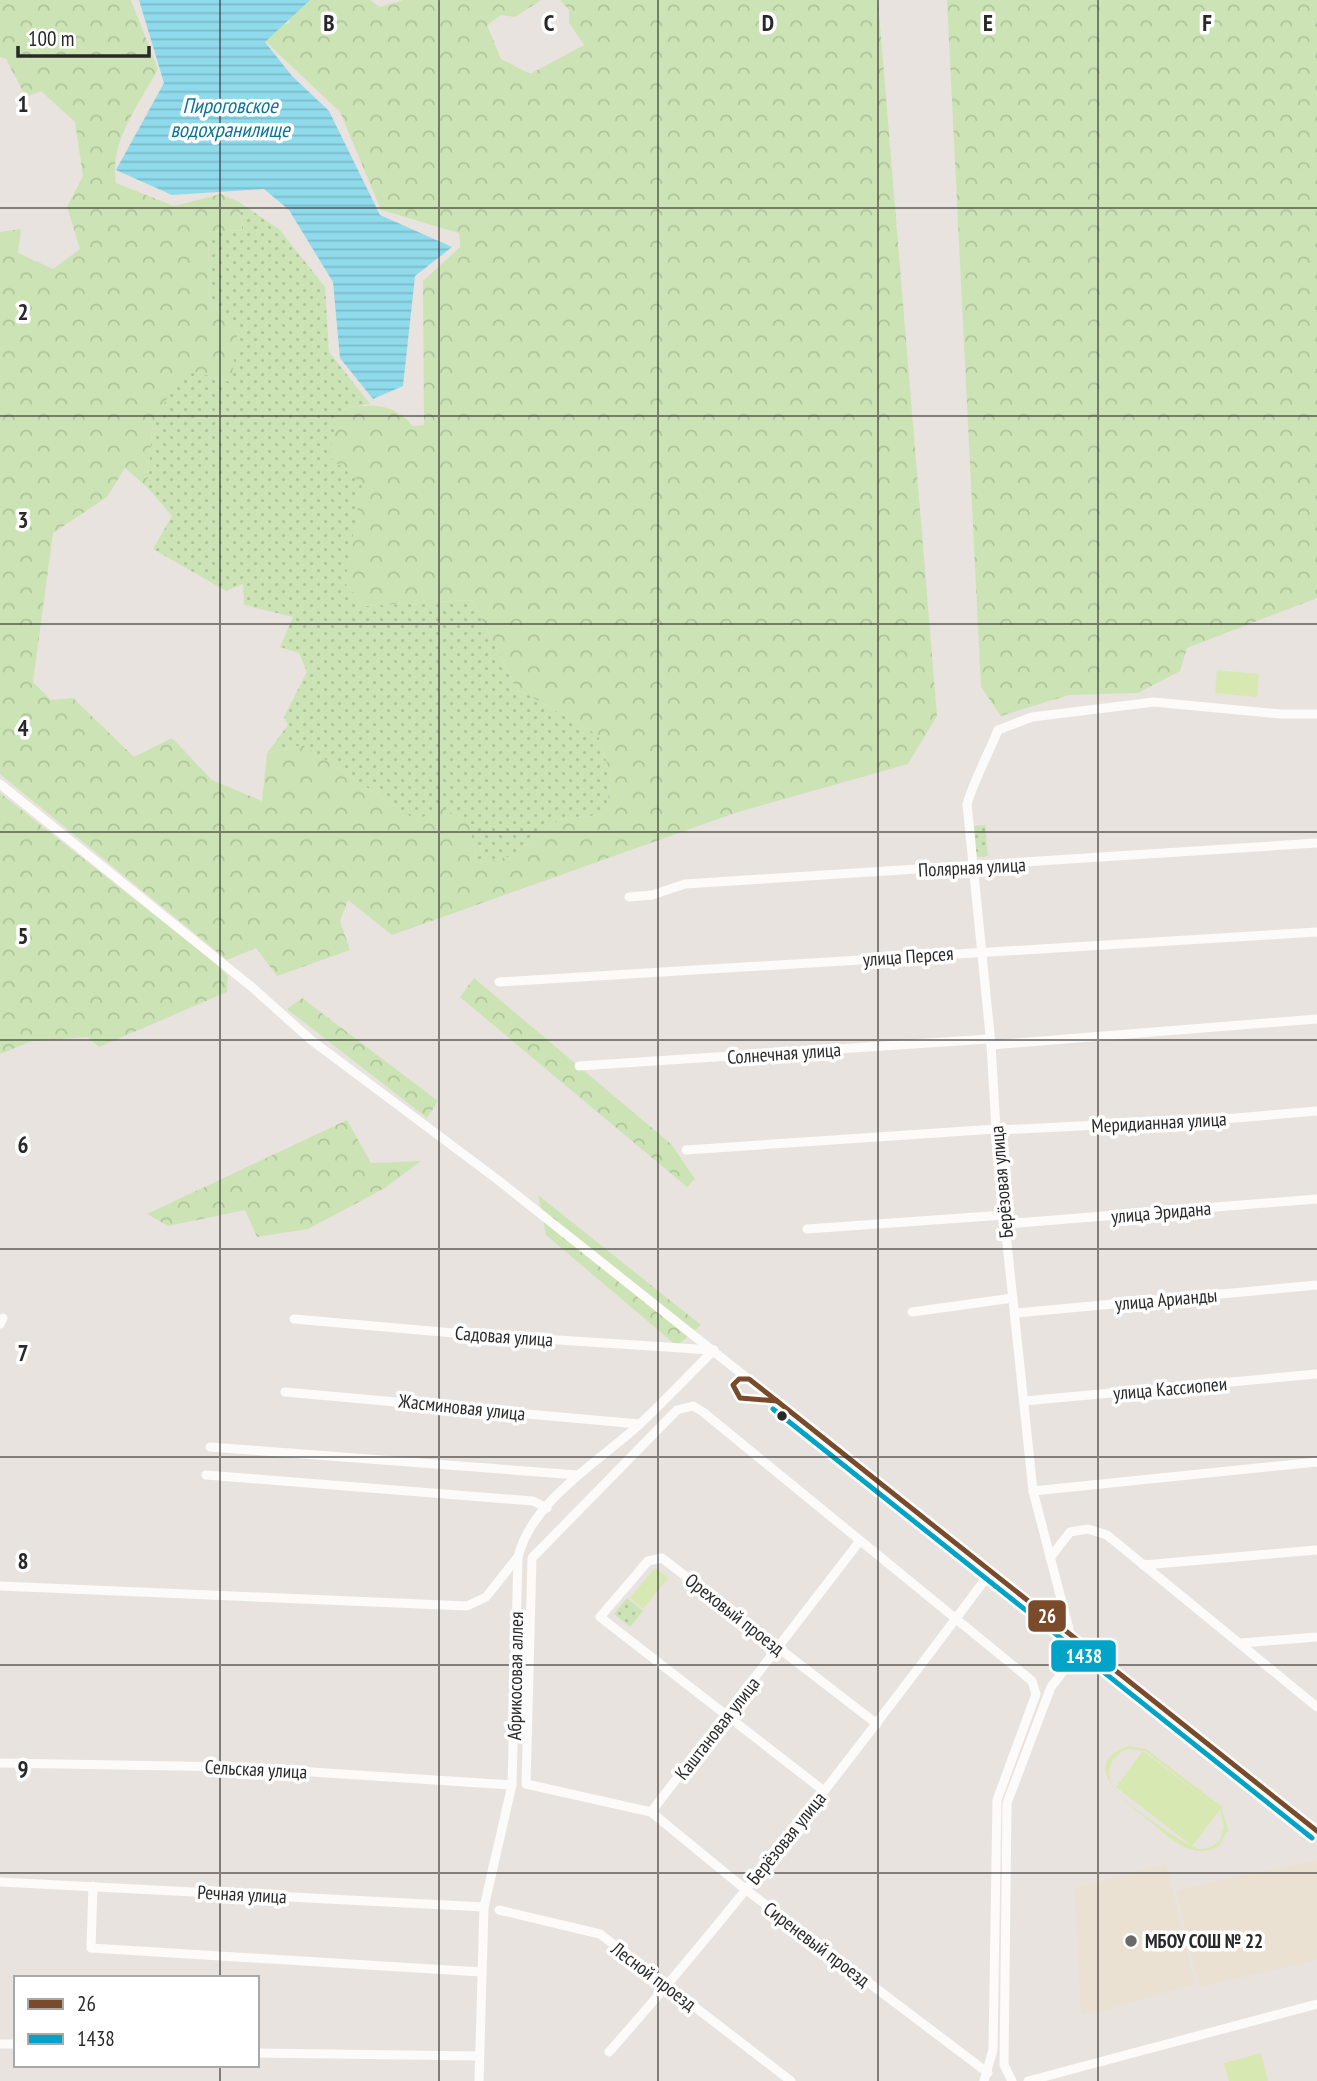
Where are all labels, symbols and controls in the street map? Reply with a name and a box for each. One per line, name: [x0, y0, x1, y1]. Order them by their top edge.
text: B: [323, 8, 335, 37]
text: C: [544, 8, 555, 37]
text: D: [762, 8, 774, 37]
text: E: [983, 8, 993, 37]
text: F: [1202, 8, 1212, 37]
scale bar: [18, 14, 149, 58]
text: 100 m: [28, 25, 74, 52]
text: 1: [18, 89, 29, 118]
water label: Пироговское водохранилище: [170, 92, 291, 143]
text: 2: [18, 297, 29, 326]
text: 3: [18, 505, 29, 534]
text: 4: [18, 713, 29, 742]
street label: Полярная улица: [918, 852, 1026, 882]
text: 5: [18, 921, 29, 950]
street label: улица Персея: [862, 941, 954, 971]
street label: Солнечная улица: [726, 1037, 842, 1069]
street label: Меридианная улица: [1091, 1106, 1227, 1138]
street label: Берёзовая улица: [984, 1125, 1018, 1239]
text: 6: [18, 1130, 29, 1159]
street label: улица Эридана: [1110, 1196, 1212, 1228]
street label: улица Арианды: [1114, 1283, 1218, 1315]
street label: Садовая улица: [454, 1321, 554, 1351]
text: 7: [18, 1338, 29, 1367]
street label: улица Кассиопеи: [1112, 1371, 1228, 1405]
street label: Жасминовая улица: [397, 1388, 526, 1426]
unlabelled marker: [775, 1409, 789, 1423]
text: 8: [18, 1546, 29, 1575]
street label: Ореховый проезд: [680, 1568, 790, 1661]
line badge: 26: [1027, 1599, 1067, 1633]
text: 26: [1038, 1604, 1056, 1628]
street label: Абрикосовая аллея: [502, 1611, 528, 1741]
line badge: 1438: [1050, 1639, 1117, 1673]
text: 1438: [1066, 1644, 1102, 1668]
street label: Каштановая улица: [669, 1672, 765, 1784]
text: 9: [18, 1754, 29, 1783]
street label: Сельская улица: [204, 1754, 308, 1784]
street label: Берёзовая улица: [741, 1787, 831, 1889]
street label: Речная улица: [197, 1880, 287, 1908]
street label: Сиреневый проезд: [759, 1896, 875, 1992]
place label: МБОУ СОШ № 22: [1145, 1929, 1263, 1953]
marker: МБОУ СОШ № 22: [1123, 1933, 1139, 1949]
street label: Лесной проезд: [606, 1936, 702, 2016]
legend: [14, 1976, 259, 2067]
text: 26: [77, 1990, 96, 2017]
text: 1438: [77, 2025, 115, 2052]

